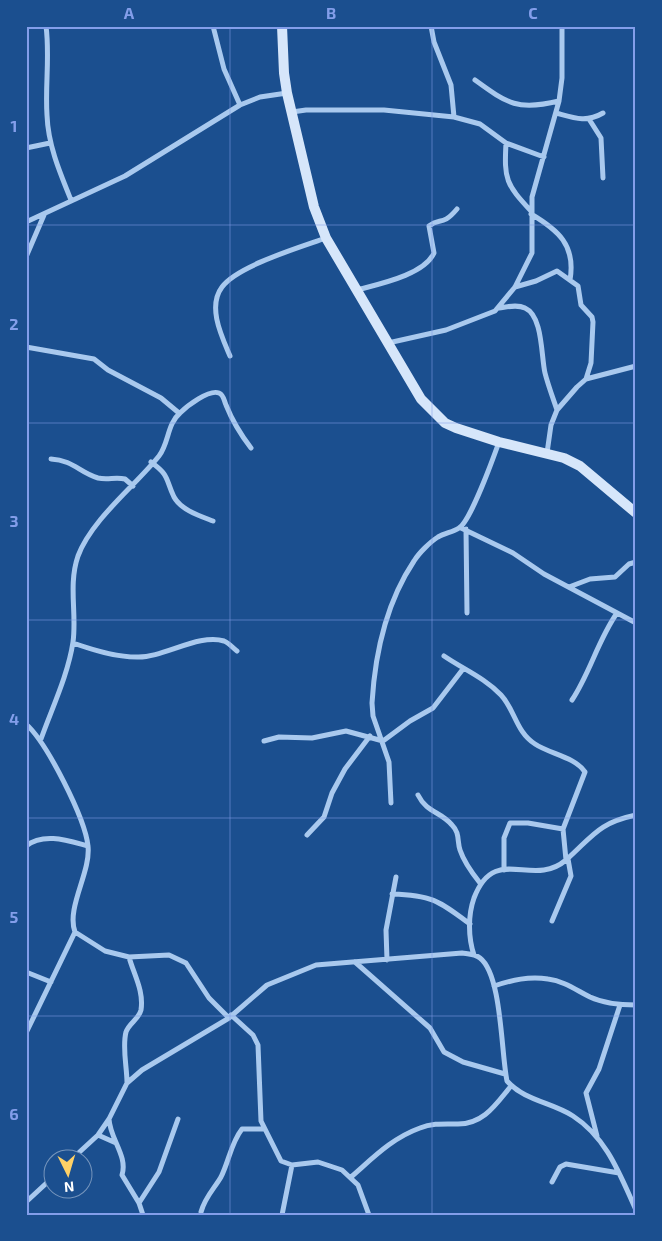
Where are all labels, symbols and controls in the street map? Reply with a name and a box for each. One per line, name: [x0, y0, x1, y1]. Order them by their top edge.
text: A: [124, 3, 135, 22]
text: B: [326, 3, 336, 22]
text: C: [528, 3, 538, 22]
text: 1: [11, 116, 17, 135]
text: 2: [9, 314, 19, 333]
text: 3: [9, 511, 19, 530]
text: 4: [9, 709, 19, 728]
text: 5: [10, 907, 19, 926]
text: 6: [9, 1104, 19, 1123]
north arrow: [42, 1148, 92, 1198]
text: N: [63, 1179, 75, 1196]

